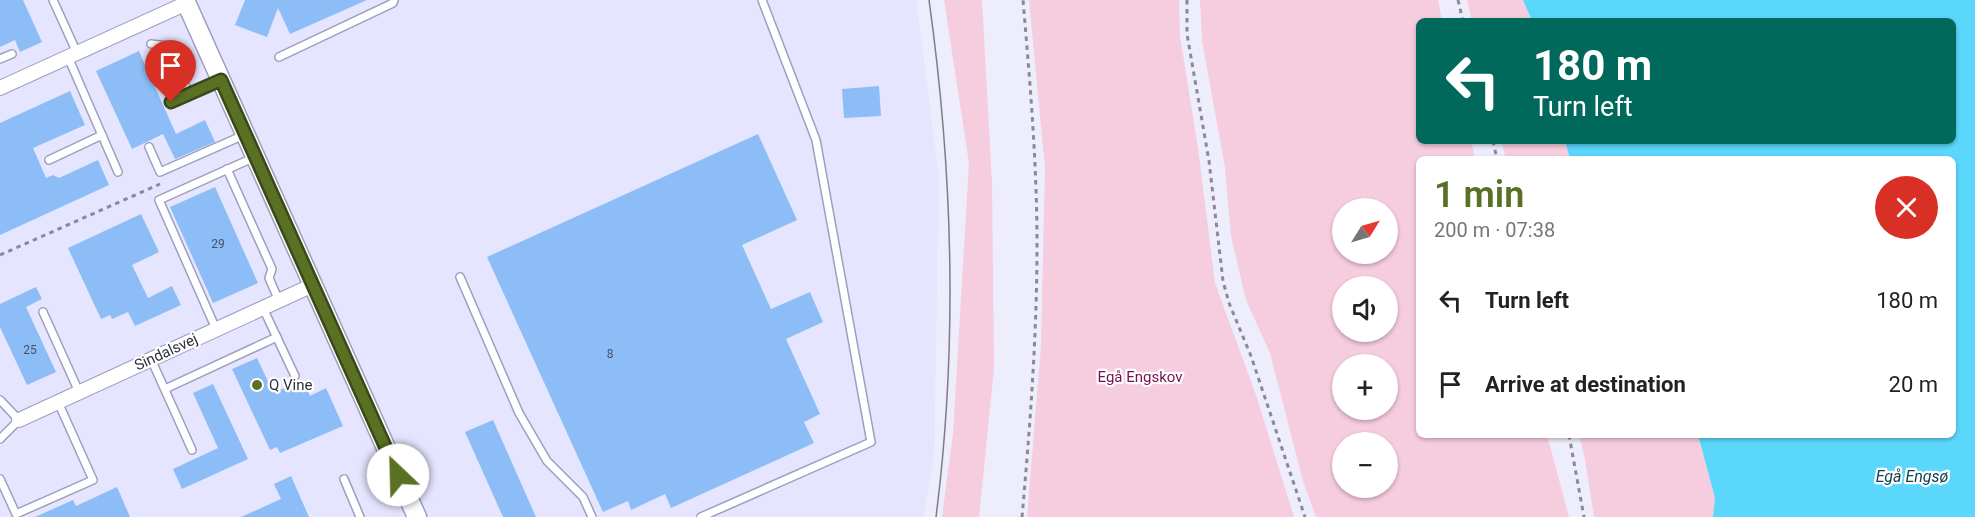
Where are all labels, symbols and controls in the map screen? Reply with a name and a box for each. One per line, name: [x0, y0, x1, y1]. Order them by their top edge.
pin: [145, 40, 196, 102]
text: 180 m: [1533, 41, 1652, 90]
icon: left: [1434, 42, 1512, 120]
icon: arrive: [154, 49, 187, 82]
text: Turn left: [1533, 91, 1633, 123]
text: 1 min: [1434, 174, 1524, 216]
button: close: [1875, 176, 1938, 239]
north arrow: [1332, 198, 1398, 264]
map controls: [1332, 198, 1398, 498]
text: 200 m · 07:38: [1434, 218, 1555, 242]
house number: 29: [211, 237, 225, 251]
button: sound: [1332, 276, 1398, 342]
icon: left: [1434, 284, 1467, 317]
text: Turn left: [1485, 288, 1569, 313]
text: 180 m: [1876, 288, 1938, 313]
street label: Sindalsvej: [132, 330, 200, 374]
house number: 25: [23, 343, 37, 357]
house number: 8: [607, 347, 614, 361]
button: +: [1332, 354, 1398, 420]
park label: Egå Engskov: [1098, 368, 1182, 386]
icon: arrive: [1434, 368, 1467, 401]
text: Arrive at destination: [1485, 372, 1686, 397]
text: 20 m: [1889, 372, 1938, 397]
place label: Q Vine: [269, 376, 313, 394]
marker: Q Vine: [250, 378, 264, 392]
button: −: [1332, 432, 1398, 498]
position arrow: [366, 443, 430, 507]
water label: Egå Engsø: [1876, 467, 1949, 486]

